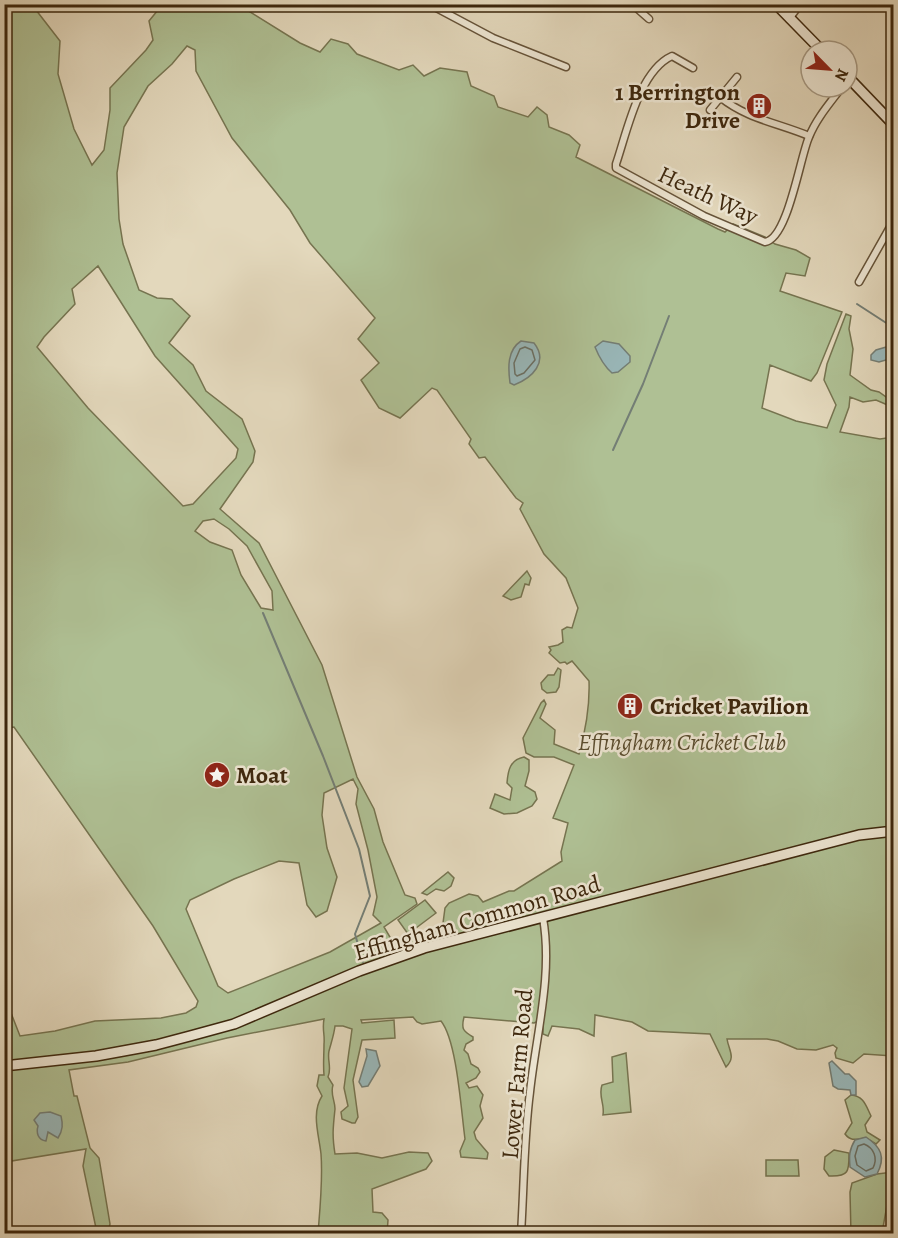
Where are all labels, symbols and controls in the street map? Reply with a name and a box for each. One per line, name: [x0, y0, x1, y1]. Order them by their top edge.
north arrow: [799, 39, 859, 99]
text: N: [829, 65, 854, 85]
place label: 1 Berrington Drive: [615, 76, 741, 136]
building icon: 1 Berrington Drive: [744, 91, 774, 121]
street label: Heath Way: [653, 158, 763, 232]
place label: Cricket Pavilion: [650, 690, 809, 722]
building icon: Cricket Pavilion: [615, 691, 645, 721]
park label: Effingham Cricket Club: [578, 726, 786, 758]
place label: Moat: [236, 759, 288, 791]
place icon: Moat: [202, 760, 232, 790]
street label: Effingham Common Road: [350, 867, 604, 969]
street label: Lower Farm Road: [494, 987, 540, 1161]

